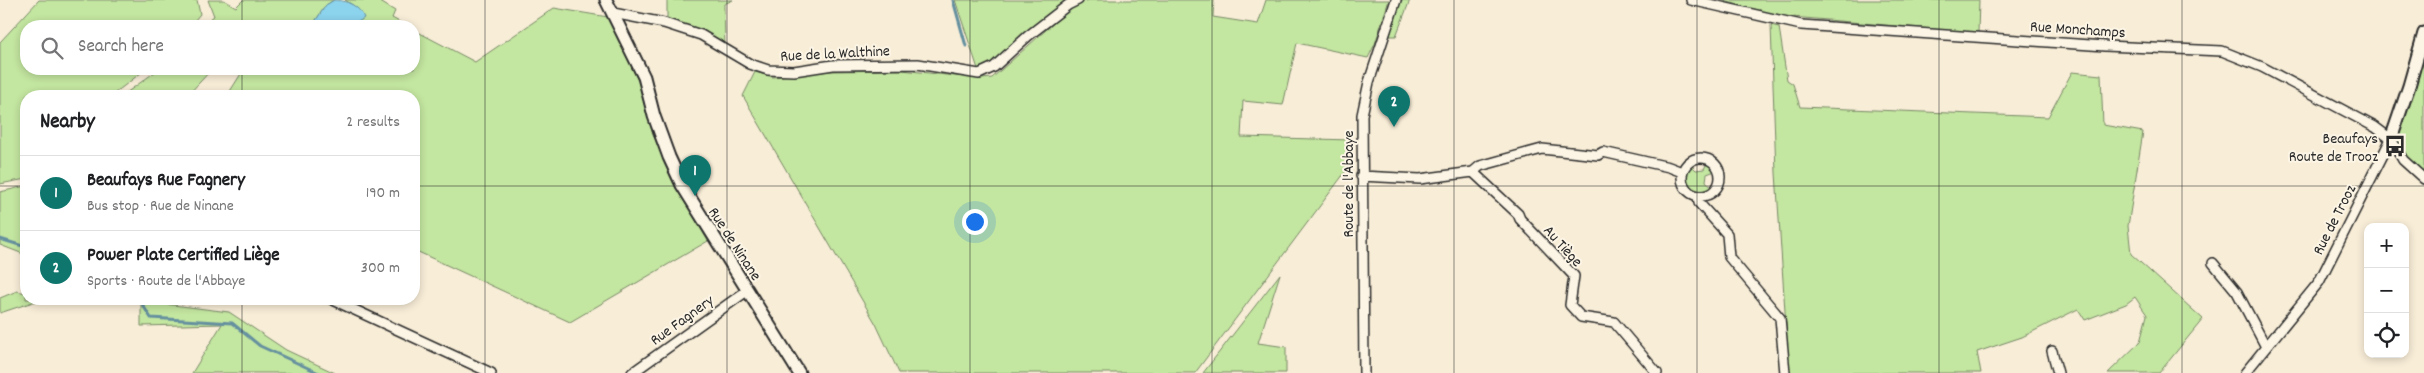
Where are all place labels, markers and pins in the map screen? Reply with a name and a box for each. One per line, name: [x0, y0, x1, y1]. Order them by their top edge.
pin: 2: [1378, 86, 1410, 127]
place label: Beaufays Route de Trooz: [2289, 128, 2378, 169]
bus stop icon: Beaufays Route de Trooz: [2382, 133, 2408, 159]
pin: 1: [679, 155, 711, 196]

